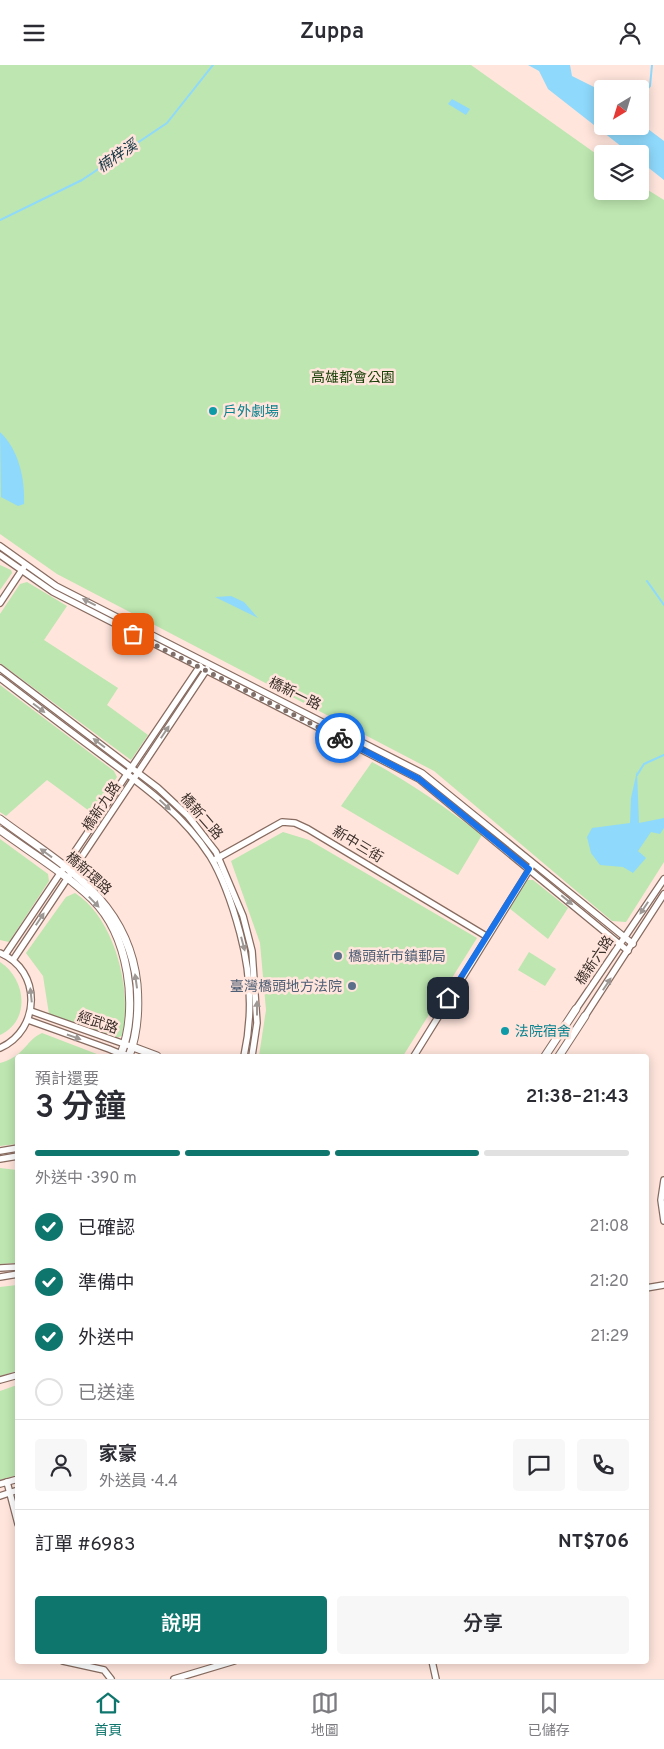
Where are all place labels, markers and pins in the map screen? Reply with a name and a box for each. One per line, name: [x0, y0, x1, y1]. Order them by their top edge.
place label: 戶外劇場: [223, 403, 279, 421]
marker: 戶外劇場: [207, 405, 219, 417]
pin: [112, 613, 154, 655]
place label: 橋頭新市鎮郵局: [348, 948, 446, 966]
marker: 橋頭新市鎮郵局: [332, 950, 344, 962]
pin: [427, 977, 469, 1019]
place label: 臺灣橋頭地方法院: [230, 979, 342, 996]
marker: 臺灣橋頭地方法院: [346, 980, 358, 992]
place label: 法院宿舍: [515, 1023, 571, 1041]
marker: 法院宿舍: [499, 1025, 511, 1037]

